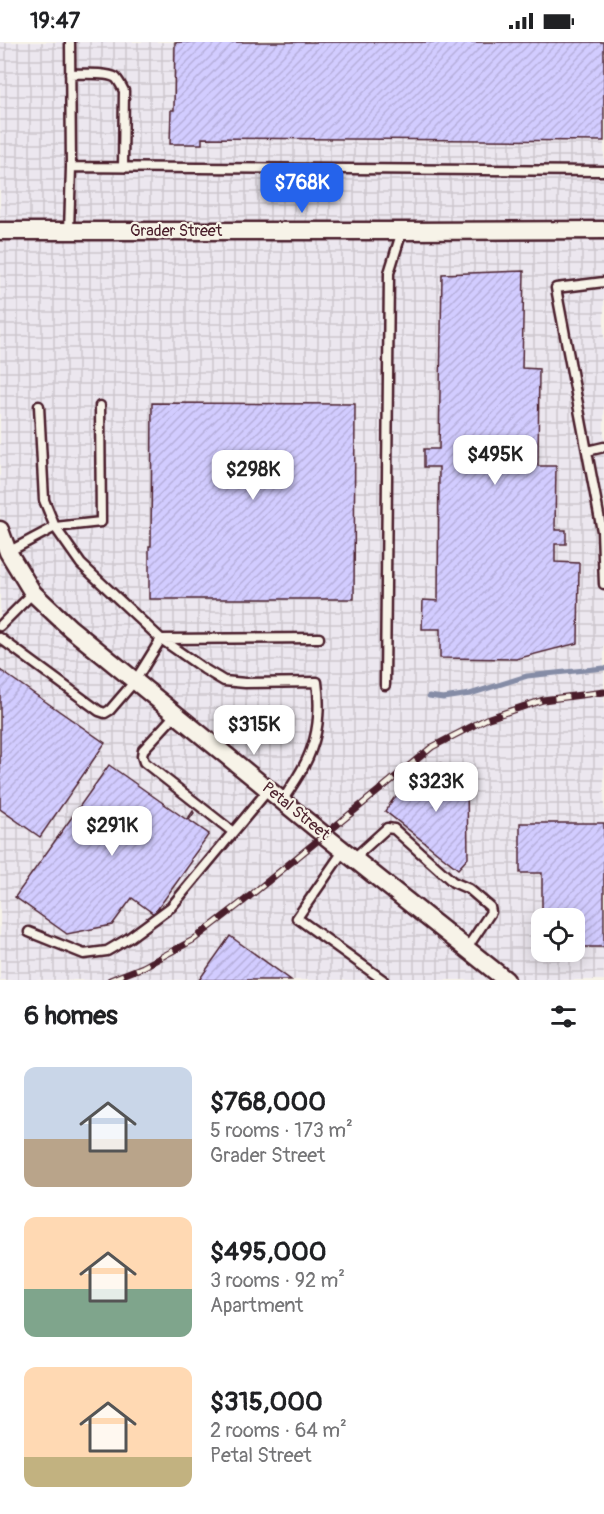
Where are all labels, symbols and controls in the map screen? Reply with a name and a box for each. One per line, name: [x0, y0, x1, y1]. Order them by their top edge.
text: 19:47: [30, 7, 80, 35]
pin: $768K: [260, 163, 344, 214]
text: $768K: [274, 170, 330, 195]
street label: Grader Street: [130, 221, 223, 241]
pin: $495K: [453, 435, 537, 486]
text: $495K: [467, 442, 523, 467]
pin: $298K: [211, 450, 295, 501]
text: $298K: [226, 457, 280, 482]
pin: $315K: [212, 705, 296, 756]
text: $315K: [228, 712, 280, 737]
pin: $323K: [394, 762, 478, 813]
text: $323K: [408, 769, 464, 794]
street label: Petal Street: [258, 778, 334, 845]
pin: $291K: [70, 806, 154, 857]
text: $291K: [86, 813, 138, 838]
map controls: [531, 908, 585, 962]
button: locate: [531, 908, 585, 962]
text: 6 homes: [24, 1000, 118, 1032]
icon: filters: [547, 1000, 580, 1033]
text: $768,000: [210, 1086, 326, 1118]
icon: home: [72, 1091, 144, 1163]
text: 5 rooms · 173 m²: [210, 1118, 353, 1143]
text: Grader Street: [210, 1143, 325, 1168]
text: $495,000: [210, 1236, 327, 1268]
icon: home: [72, 1241, 144, 1313]
text: 3 rooms · 92 m²: [210, 1268, 345, 1293]
text: Apartment: [210, 1293, 303, 1318]
text: $315,000: [210, 1386, 323, 1418]
icon: home: [72, 1391, 144, 1463]
text: 2 rooms · 64 m²: [210, 1418, 347, 1443]
text: Petal Street: [210, 1443, 312, 1468]

